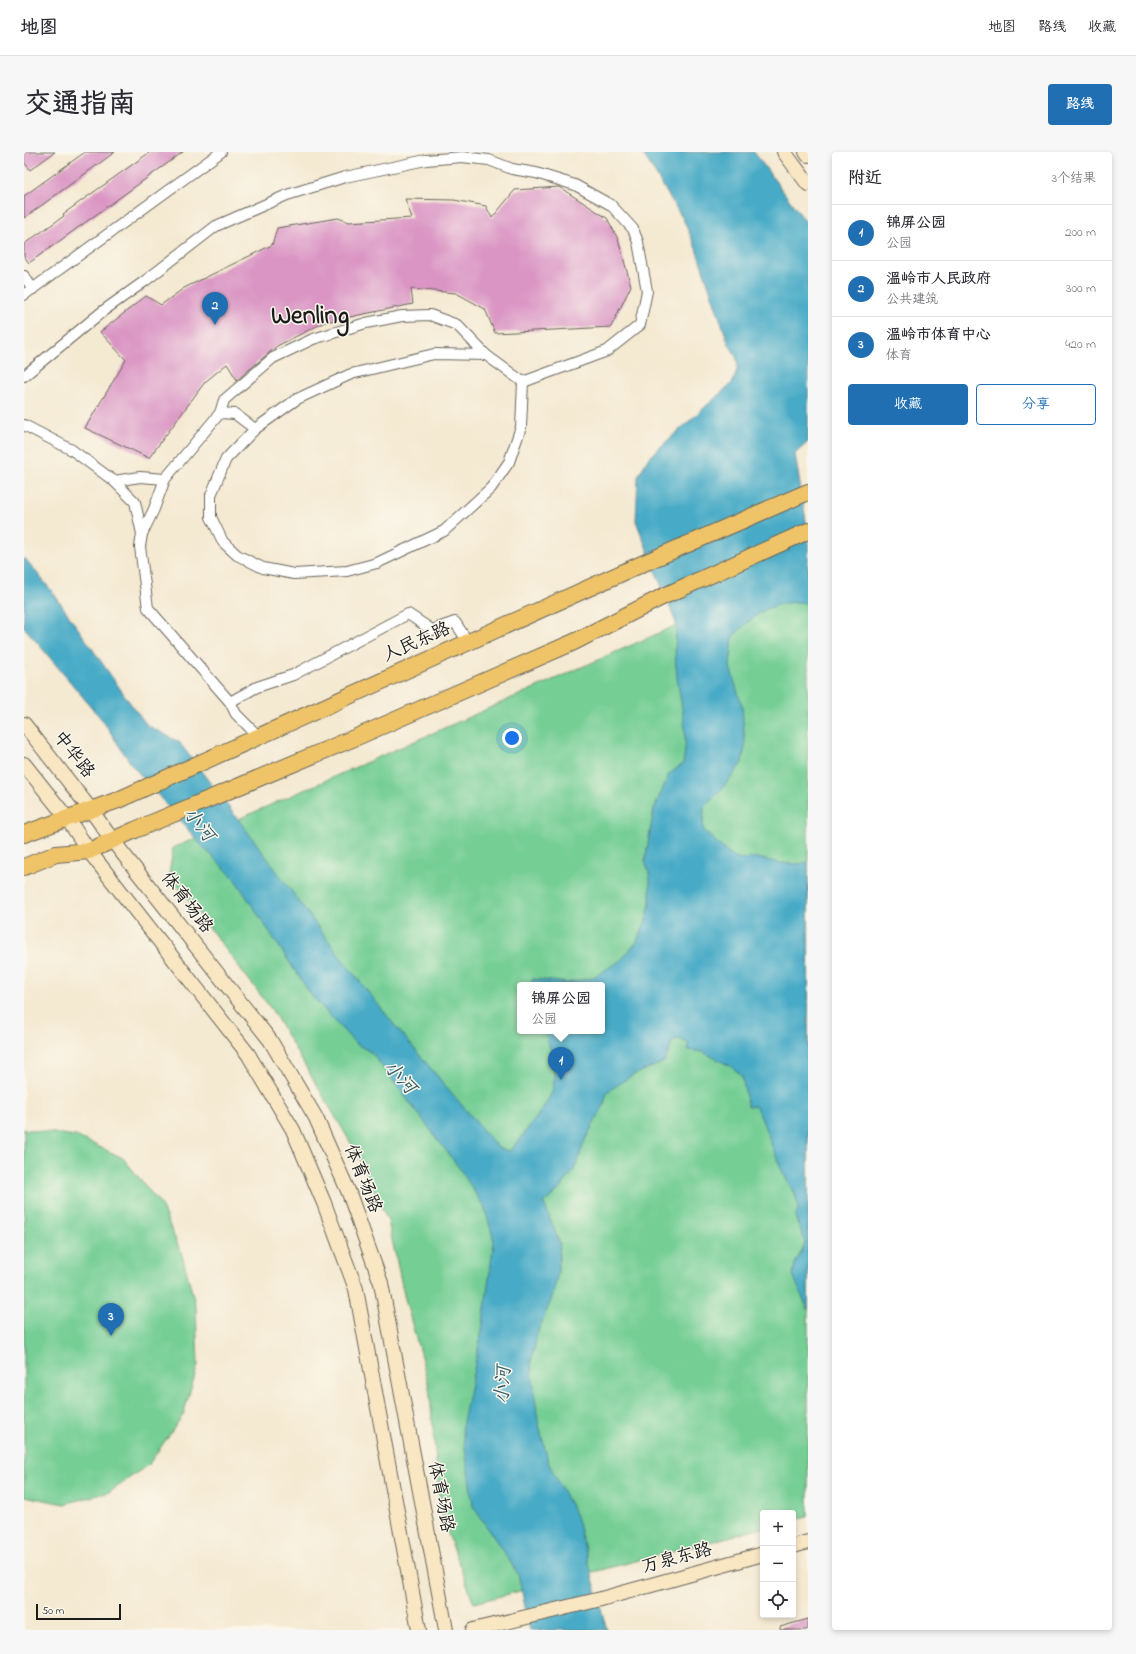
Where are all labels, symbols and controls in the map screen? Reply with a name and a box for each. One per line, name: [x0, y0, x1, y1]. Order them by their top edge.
text: 地图: [20, 15, 58, 42]
text: 地图: [988, 17, 1016, 38]
text: 路线: [1038, 17, 1066, 38]
text: 收藏: [1088, 17, 1116, 38]
button: 路线: [1048, 84, 1112, 125]
text: 交通指南: [24, 85, 136, 126]
text: 附近: [848, 166, 882, 191]
text: 3个结果: [1052, 169, 1096, 188]
text: 锦屏公园: [886, 212, 946, 234]
text: 1: [859, 223, 863, 242]
text: 200 m: [1065, 223, 1096, 242]
text: 公园: [886, 234, 912, 253]
text: 温岭市人民政府: [886, 268, 991, 290]
text: 2: [858, 279, 864, 298]
text: 300 m: [1066, 279, 1096, 298]
text: 公共建筑: [886, 290, 938, 309]
pin: 2: [202, 292, 228, 325]
district label: Wenling: [271, 298, 349, 337]
text: 温岭市体育中心: [886, 324, 991, 346]
text: 3: [858, 335, 864, 354]
text: 420 m: [1065, 335, 1096, 354]
text: 体育: [886, 346, 912, 365]
button: 收藏: [848, 384, 968, 425]
button: 分享: [976, 384, 1096, 425]
street label: 人民东路: [379, 616, 455, 670]
street label: 中华路: [46, 726, 100, 784]
your location: [502, 728, 522, 748]
water label: 小河: [176, 802, 222, 851]
street label: 体育场路: [154, 867, 218, 939]
popup: [517, 982, 605, 1034]
text: 锦屏公园: [531, 988, 591, 1010]
text: 公园: [531, 1010, 557, 1029]
pin: 1: [548, 1047, 574, 1080]
water label: 小河: [376, 1055, 424, 1103]
street label: 体育场路: [336, 1141, 388, 1217]
pin: 3: [98, 1303, 124, 1336]
water label: 小河: [490, 1362, 519, 1405]
street label: 体育场路: [420, 1459, 460, 1535]
map controls: [760, 1510, 796, 1618]
button: +: [760, 1510, 796, 1546]
street label: 万泉东路: [639, 1537, 715, 1581]
button: −: [760, 1546, 796, 1582]
button: locate: [760, 1582, 796, 1618]
scale bar: [36, 1602, 121, 1621]
text: 50 m: [42, 1603, 64, 1619]

